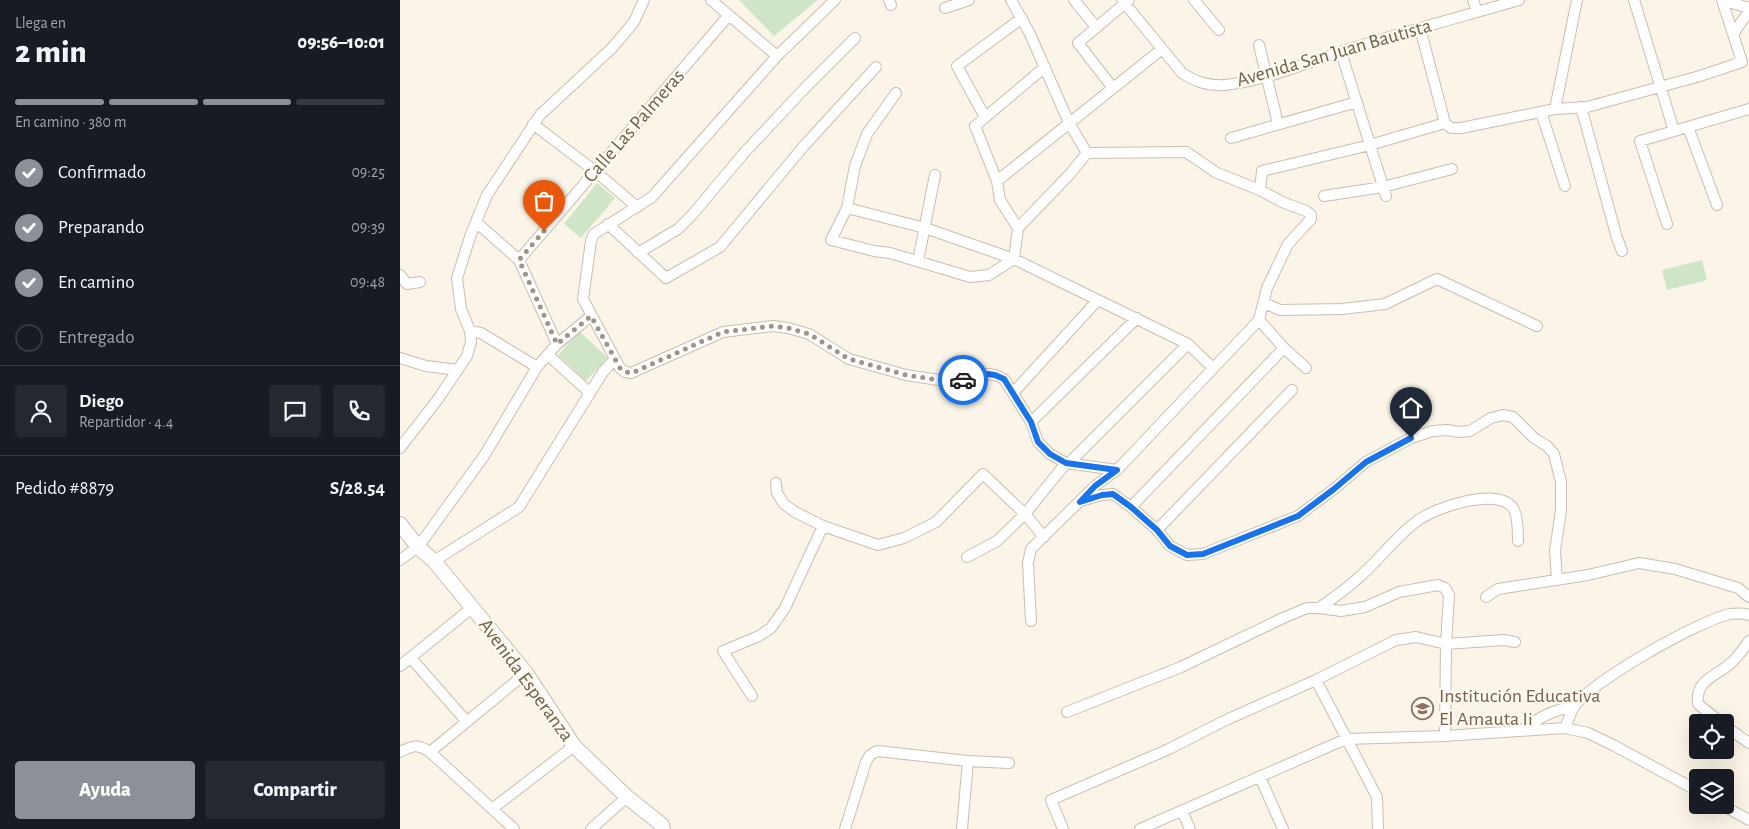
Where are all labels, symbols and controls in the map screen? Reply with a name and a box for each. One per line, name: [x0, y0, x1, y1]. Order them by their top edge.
text: Llega en: [15, 15, 66, 31]
street label: Avenida San Juan Bautista: [1234, 16, 1434, 90]
text: 09:56–10:01: [297, 33, 385, 52]
text: 2 min: [15, 36, 87, 68]
street label: Calle Las Palmeras: [580, 66, 688, 186]
text: En camino · 380 m: [15, 114, 126, 130]
icon: check: [15, 159, 43, 187]
text: Confirmado: [58, 163, 146, 182]
text: 09:25: [351, 164, 385, 180]
pin: [523, 180, 565, 231]
icon: bag: [530, 187, 558, 215]
icon: check: [15, 214, 43, 242]
text: Preparando: [58, 218, 144, 237]
text: 09:39: [351, 219, 385, 235]
icon: check: [15, 269, 43, 297]
text: En camino: [58, 273, 135, 292]
text: 09:48: [350, 274, 385, 290]
text: Entregado: [58, 328, 134, 347]
courier: [938, 355, 988, 405]
icon: car: [949, 366, 977, 394]
button: person: [15, 385, 67, 437]
button: chat: [269, 385, 321, 437]
button: phone: [333, 385, 385, 437]
pin: [1390, 387, 1432, 438]
text: Diego: [79, 392, 124, 411]
icon: home: [1397, 394, 1425, 422]
text: Repartidor · 4.4: [79, 414, 173, 430]
text: Pedido #8879: [15, 479, 114, 498]
text: S/28.54: [330, 479, 385, 498]
street label: Avenida Esperanza: [475, 615, 577, 745]
place label: Institución Educativa El Amauta Ii: [1439, 686, 1600, 729]
school or university icon: Institución Educativa El Amauta Ii: [1411, 696, 1435, 720]
map controls: [1689, 714, 1734, 814]
button: locate: [1689, 714, 1734, 759]
button: Ayuda: [15, 761, 195, 819]
button: Compartir: [205, 761, 385, 819]
button: layers: [1689, 769, 1734, 814]

